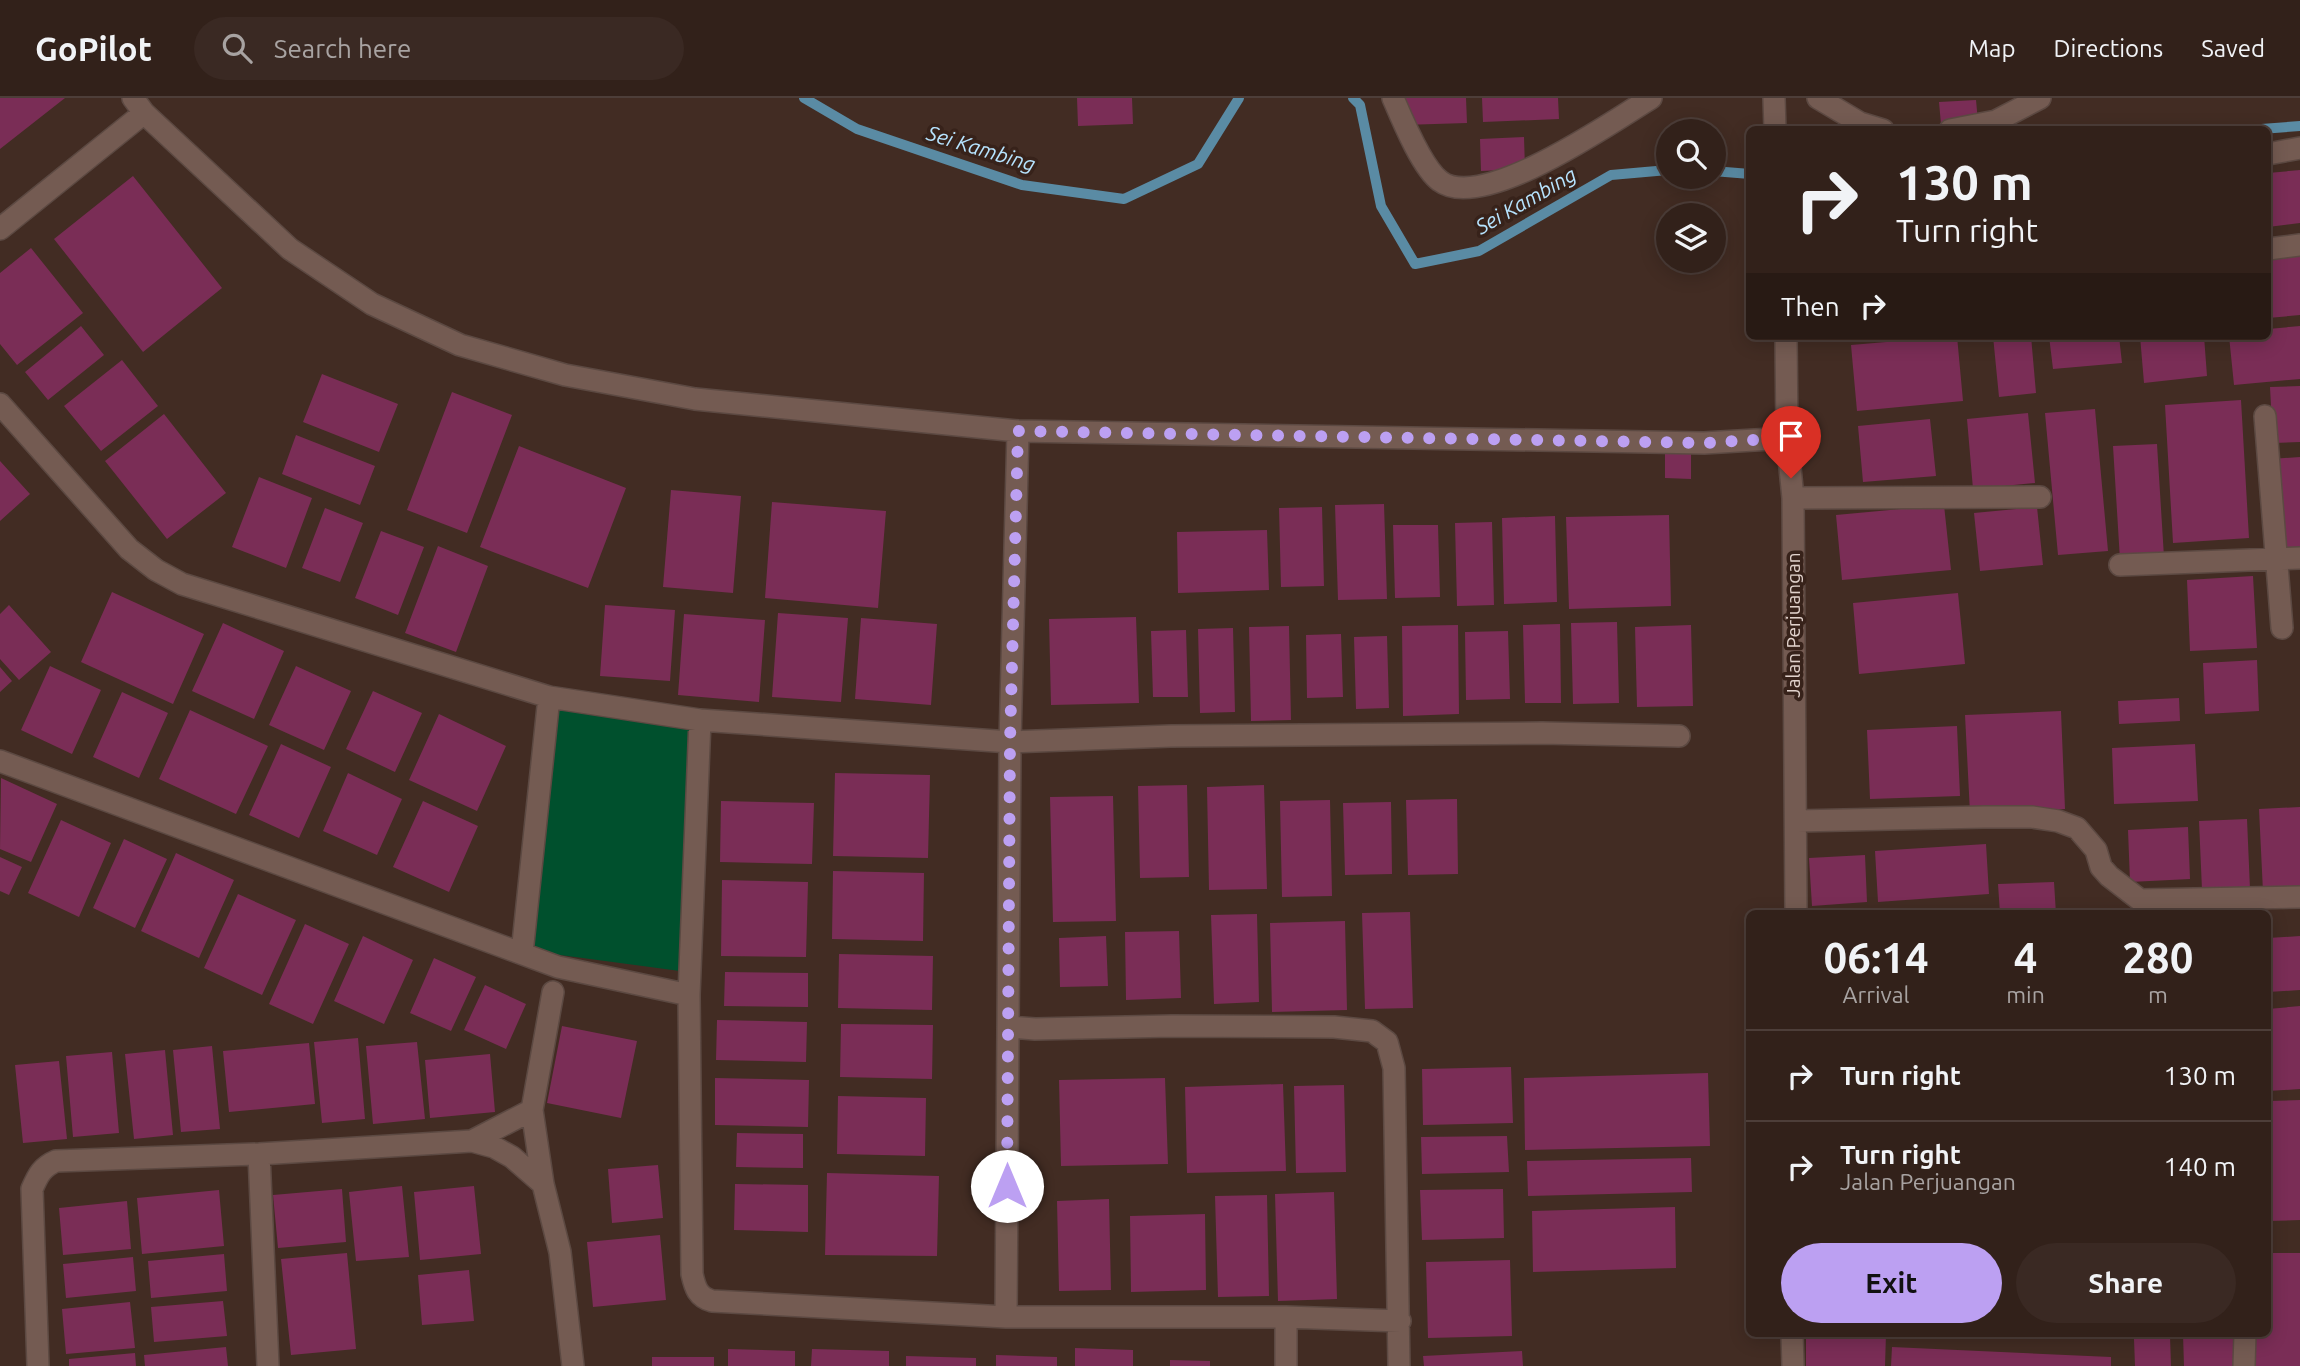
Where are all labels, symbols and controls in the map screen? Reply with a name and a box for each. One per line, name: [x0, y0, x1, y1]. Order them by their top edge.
search box: [194, 17, 684, 80]
icon: search: [218, 29, 256, 67]
text: GoPilot: [35, 30, 152, 67]
text: Search here: [274, 34, 411, 63]
text: Map: [1968, 35, 2015, 62]
text: Directions: [2053, 35, 2163, 62]
text: Saved: [2201, 35, 2265, 62]
map controls: [1656, 119, 1726, 273]
button: search: [1656, 119, 1726, 189]
water label: Sei Kambing: [923, 120, 1038, 176]
icon: right: [1781, 154, 1872, 245]
text: 130 m: [1896, 154, 2033, 209]
water label: Sei Kambing: [1470, 162, 1580, 239]
button: layers: [1656, 203, 1726, 273]
text: Turn right: [1896, 212, 2038, 248]
icon: right: [1854, 287, 1892, 325]
text: Then: [1781, 292, 1840, 321]
pin: [1761, 406, 1821, 478]
icon: arrive: [1772, 417, 1810, 455]
street label: Jalan Perjuangan: [1782, 552, 1804, 698]
text: 06:14: [1824, 934, 1929, 981]
text: 4: [2014, 934, 2037, 981]
text: 280: [2122, 934, 2193, 981]
text: Arrival: [1843, 982, 1910, 1007]
text: min: [2006, 982, 2045, 1007]
text: m: [2148, 982, 2168, 1007]
icon: right: [1781, 1057, 1819, 1095]
text: Turn right: [1840, 1061, 1961, 1090]
text: 130 m: [2164, 1061, 2236, 1090]
text: Turn right: [1840, 1140, 1961, 1169]
icon: right: [1781, 1148, 1819, 1186]
position arrow: [970, 1149, 1044, 1223]
text: 140 m: [2164, 1152, 2236, 1181]
text: Jalan Perjuangan: [1840, 1169, 2016, 1194]
button: Exit: [1781, 1243, 2002, 1323]
button: Share: [2016, 1243, 2236, 1323]

